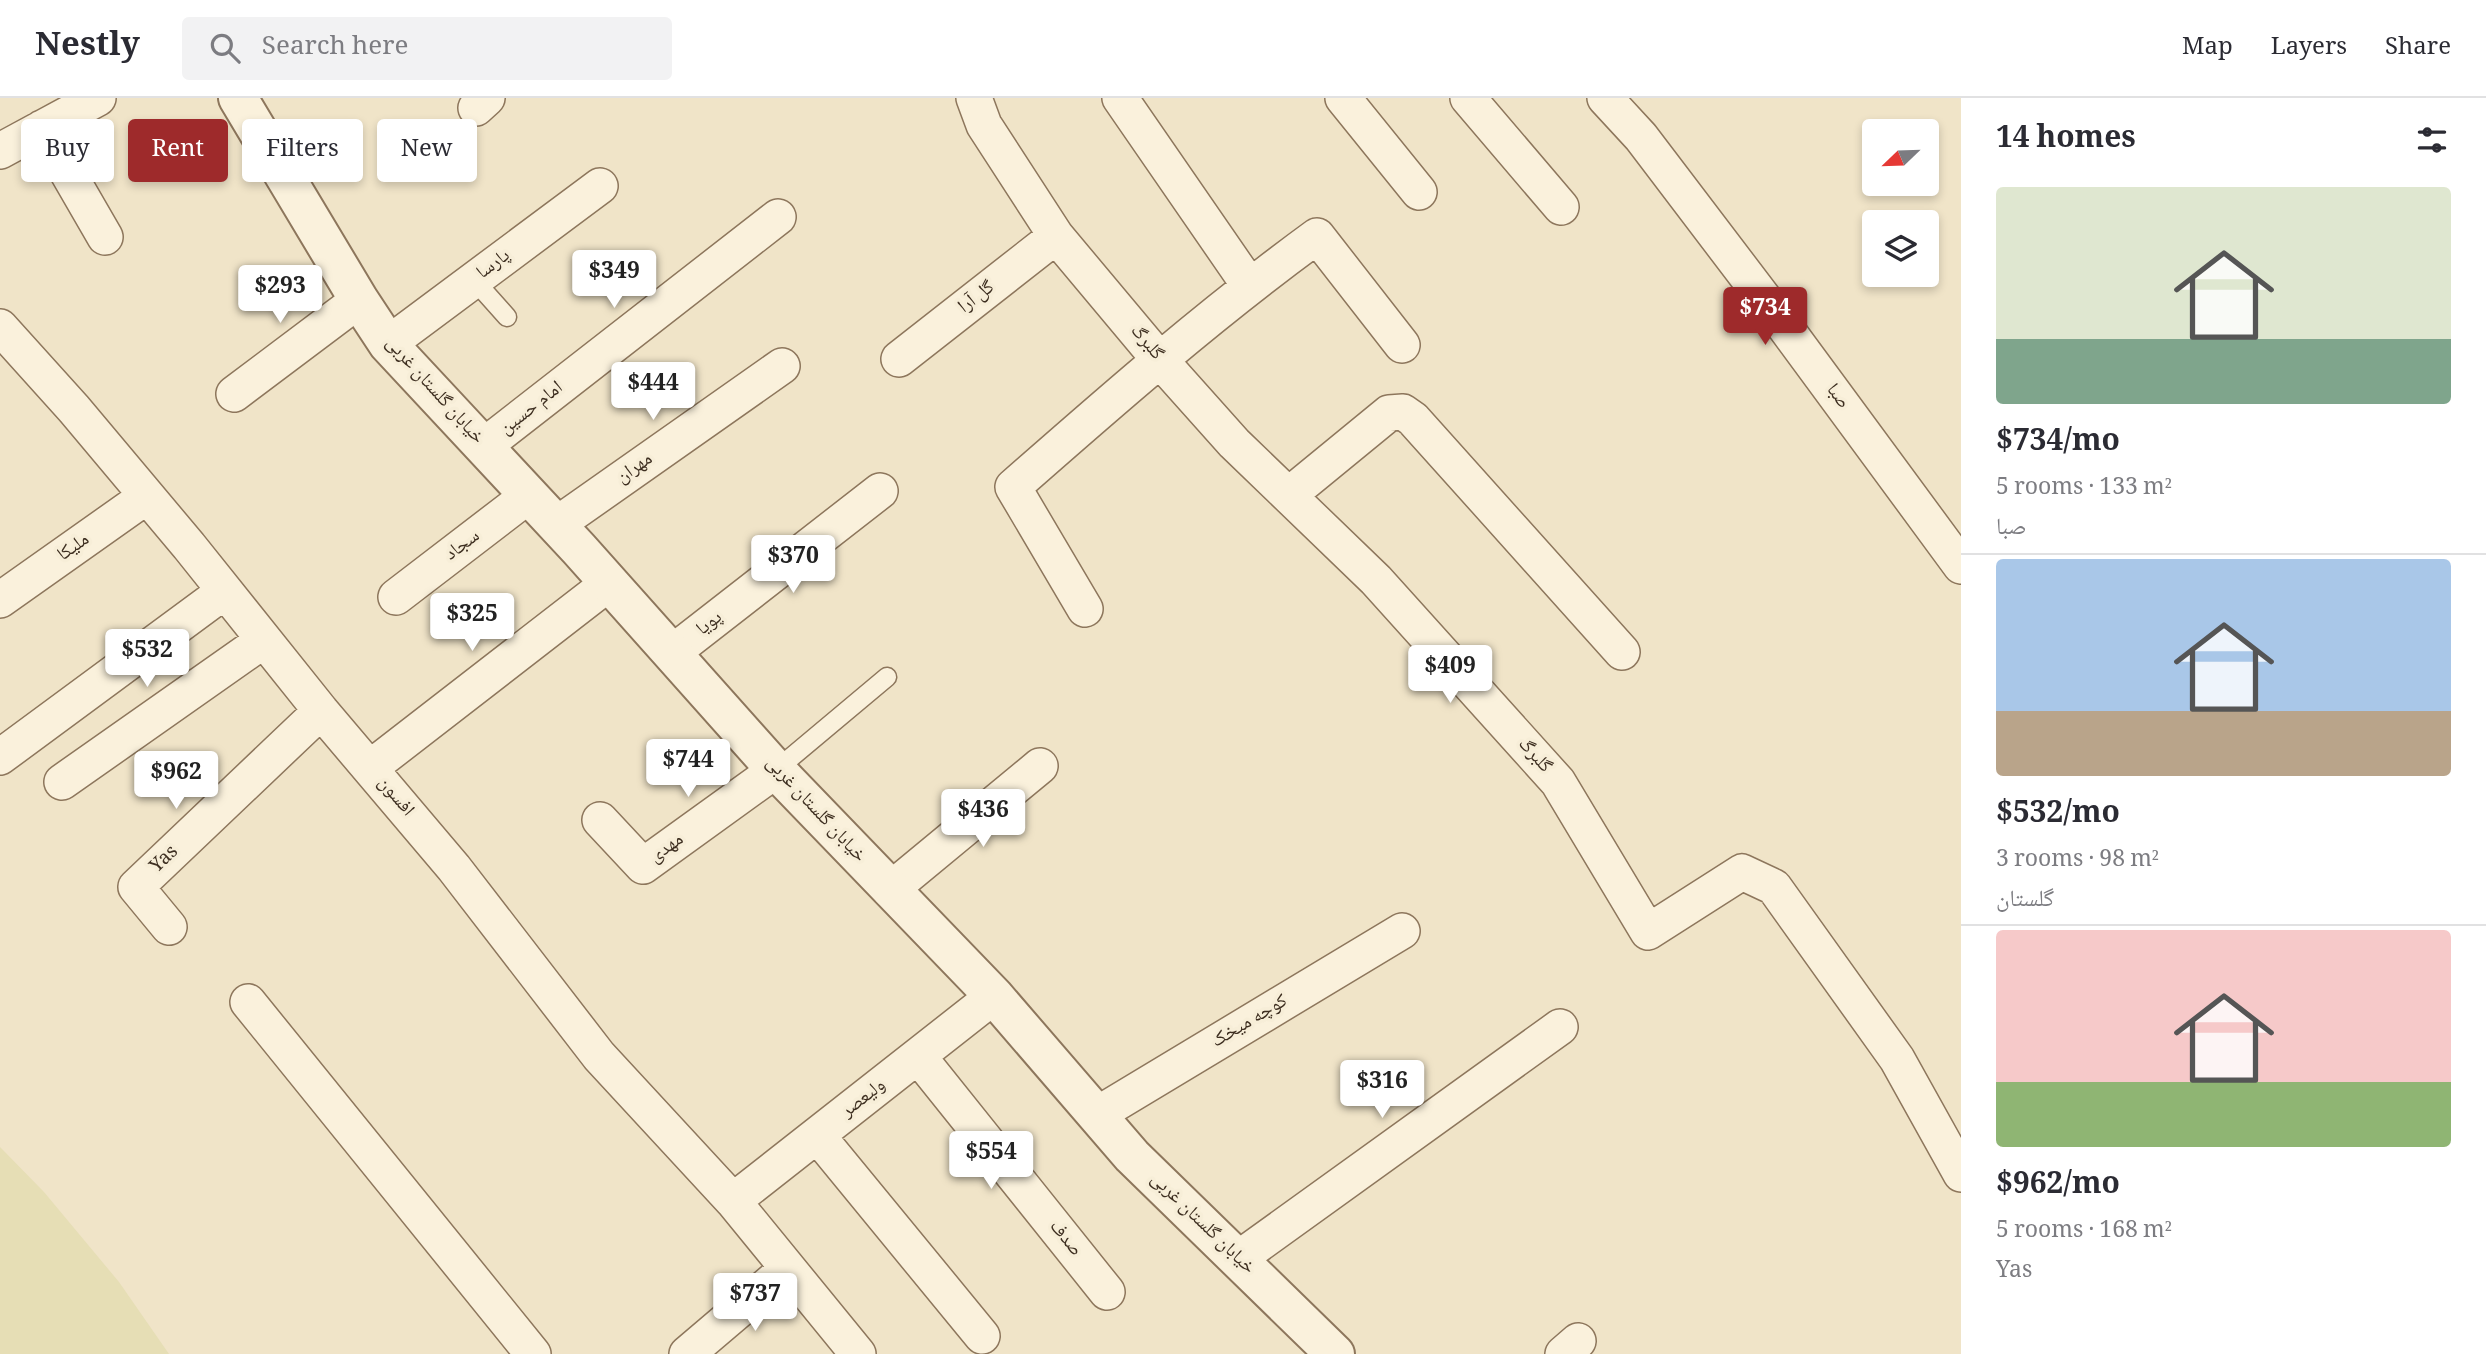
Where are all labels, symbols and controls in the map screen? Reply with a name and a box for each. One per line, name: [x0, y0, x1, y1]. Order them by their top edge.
search box: [182, 17, 672, 80]
text: Nestly: [35, 20, 140, 76]
text: Search here: [262, 26, 408, 70]
text: Map: [2182, 28, 2233, 69]
text: Layers: [2271, 28, 2347, 69]
text: Share: [2385, 28, 2451, 69]
icon: search: [206, 29, 244, 67]
text: 14 homes: [1996, 115, 2136, 166]
chip: Buy: [21, 119, 114, 182]
chip: Rent: [128, 119, 228, 182]
chip: Filters: [242, 119, 363, 182]
chip: New: [377, 119, 477, 182]
north arrow: [1862, 119, 1939, 196]
map controls: [1862, 119, 1939, 287]
icon: filters: [2413, 121, 2451, 159]
button: layers: [1862, 210, 1939, 287]
icon: home: [2161, 232, 2287, 358]
street label: پارسا: [470, 241, 518, 289]
pin: $349: [573, 250, 655, 310]
text: $349: [588, 253, 640, 293]
pin: $293: [239, 266, 321, 325]
text: $293: [254, 268, 306, 308]
street label: گل آرا: [952, 273, 1003, 323]
pin: $734: [1724, 288, 1806, 347]
text: $734: [1739, 290, 1791, 330]
street label: گلبرگ: [1121, 318, 1171, 368]
street label: خیابان گلستان غربی: [376, 329, 492, 453]
pin: $444: [612, 362, 694, 422]
text: $444: [627, 365, 679, 405]
street label: امام حسین: [493, 374, 571, 444]
street label: صبا: [1817, 377, 1857, 417]
text: $734/mo: [1996, 418, 2120, 469]
street label: مهران: [610, 445, 660, 493]
text: 5 rooms · 133 m²: [1996, 469, 2172, 509]
text: صبا: [1996, 509, 2027, 549]
street label: سجاد: [438, 522, 488, 570]
street label: ملیکا: [51, 525, 97, 571]
pin: $370: [752, 536, 834, 595]
text: $370: [767, 538, 819, 578]
pin: $325: [431, 594, 513, 653]
text: $325: [446, 596, 498, 636]
street label: پویا: [690, 603, 730, 645]
icon: home: [2161, 604, 2287, 730]
pin: $532: [106, 630, 188, 689]
text: $532: [121, 632, 173, 672]
pin: $409: [1409, 646, 1491, 705]
text: $409: [1424, 648, 1476, 688]
street label: گلبرگ: [1509, 731, 1559, 781]
pin: $744: [647, 740, 729, 799]
text: $744: [662, 742, 714, 782]
street label: خیابان گلستان غربی: [757, 749, 873, 871]
pin: $962: [135, 752, 217, 811]
text: $962: [150, 754, 202, 794]
street label: افسون: [368, 769, 422, 825]
pin: $436: [942, 790, 1024, 849]
text: $532/mo: [1996, 790, 2120, 841]
text: $436: [957, 792, 1009, 832]
street label: مهدی: [643, 825, 691, 873]
street label: Yas: [142, 838, 187, 883]
text: 3 rooms · 98 m²: [1996, 841, 2159, 881]
text: گلستان: [1996, 881, 2054, 921]
icon: home: [2161, 975, 2287, 1101]
street label: کوچه میخک: [1206, 986, 1295, 1057]
pin: $316: [1341, 1060, 1423, 1120]
text: $316: [1356, 1063, 1408, 1103]
street label: ولیعصر: [834, 1071, 894, 1128]
pin: $554: [950, 1132, 1032, 1191]
text: $554: [965, 1134, 1017, 1174]
text: $962/mo: [1996, 1161, 2120, 1212]
street label: خیابان گلستان غربی: [1142, 1165, 1262, 1283]
text: 5 rooms · 168 m²: [1996, 1212, 2172, 1252]
street label: صدف: [1040, 1213, 1090, 1265]
text: Yas: [1996, 1252, 2032, 1292]
pin: $737: [714, 1274, 796, 1333]
text: $737: [729, 1276, 781, 1316]

